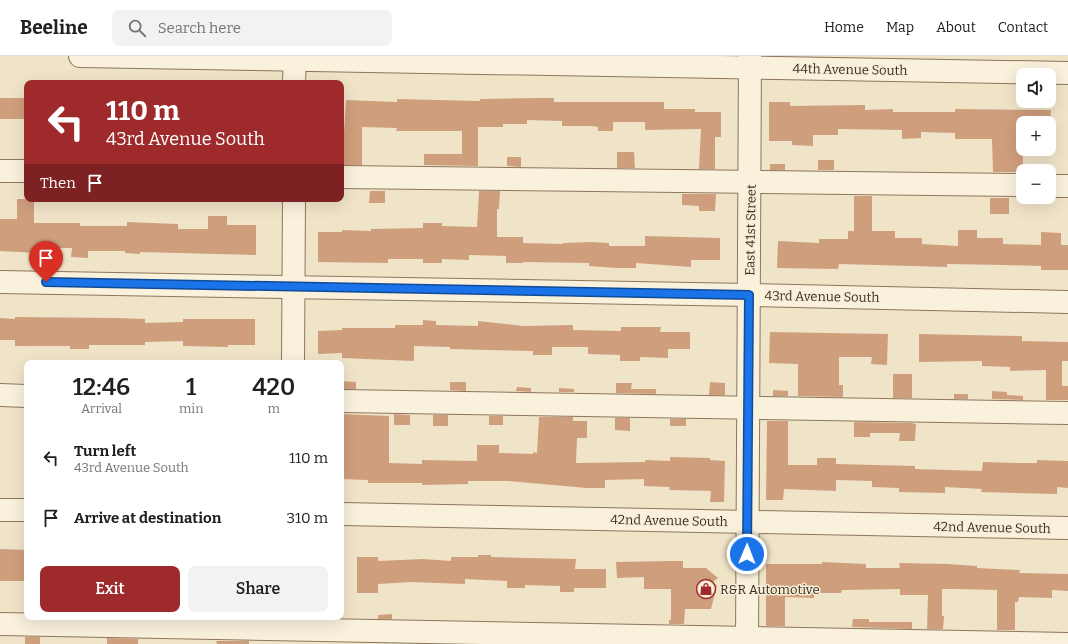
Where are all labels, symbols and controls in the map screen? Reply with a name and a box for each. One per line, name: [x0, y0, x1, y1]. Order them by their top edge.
search box: [112, 10, 392, 46]
text: Beeline: [20, 16, 88, 39]
icon: search: [126, 17, 148, 39]
text: Search here: [158, 19, 241, 37]
text: Home: [824, 19, 864, 36]
text: Map: [886, 19, 914, 36]
text: About: [936, 19, 976, 36]
text: Contact: [998, 19, 1048, 36]
street label: 44th Avenue South: [793, 61, 907, 78]
map controls: [1016, 68, 1056, 204]
button: sound: [1016, 68, 1056, 108]
text: 110 m: [106, 94, 180, 127]
icon: left: [40, 96, 92, 148]
button: +: [1016, 116, 1056, 156]
text: 43rd Avenue South: [106, 128, 265, 150]
button: −: [1016, 164, 1056, 204]
icon: arrive: [84, 172, 106, 194]
text: Then: [40, 174, 76, 192]
street label: East 41st Street: [742, 184, 759, 276]
pin: [29, 241, 63, 282]
icon: arrive: [35, 247, 57, 269]
street label: 43rd Avenue South: [765, 288, 879, 305]
text: 12:46: [73, 373, 130, 401]
text: 1: [186, 373, 196, 401]
text: 420: [252, 373, 295, 401]
text: Arrival: [81, 401, 122, 416]
text: min: [179, 401, 203, 416]
text: m: [268, 401, 280, 416]
text: Turn left: [74, 442, 136, 460]
icon: left: [40, 447, 62, 469]
text: 110 m: [289, 449, 328, 467]
text: 43rd Avenue South: [74, 460, 189, 475]
icon: arrive: [40, 507, 62, 529]
text: Arrive at destination: [74, 509, 221, 527]
text: 310 m: [286, 509, 328, 527]
street label: 42nd Avenue South: [610, 512, 728, 529]
street label: 42nd Avenue South: [933, 519, 1051, 536]
position arrow: [726, 533, 768, 575]
button: Exit: [40, 566, 180, 612]
button: Share: [188, 566, 328, 612]
shop icon: R&R Automotive: [695, 578, 717, 600]
place label: R&R Automotive: [720, 582, 820, 597]

